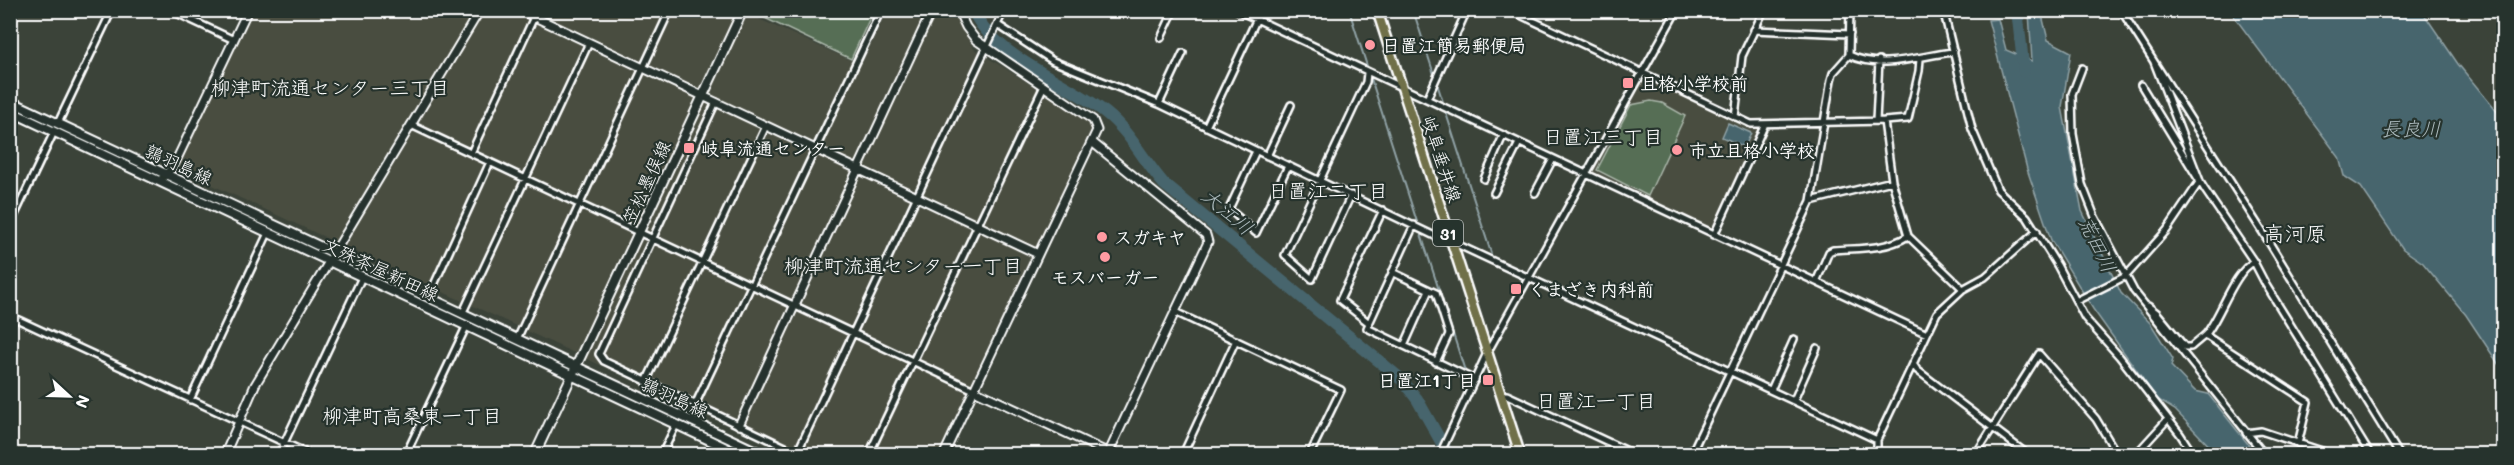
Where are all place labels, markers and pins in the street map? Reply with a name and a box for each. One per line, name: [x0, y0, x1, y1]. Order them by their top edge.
place label: 日置江簡易郵便局: [1382, 33, 1526, 57]
marker: 日置江簡易郵便局: [1363, 38, 1377, 52]
place label: 且格小学校前: [1640, 71, 1748, 95]
marker: 且格小学校前: [1621, 76, 1635, 90]
place label: 岐阜流通センター: [701, 136, 845, 160]
place label: 市立且格小学校: [1689, 138, 1815, 162]
marker: 岐阜流通センター: [682, 141, 696, 155]
marker: 市立且格小学校: [1670, 143, 1684, 157]
place label: スガキヤ: [1114, 225, 1186, 249]
marker: スガキヤ: [1095, 230, 1109, 244]
marker: モスバーガー: [1098, 250, 1112, 264]
place label: モスバーガー: [1051, 265, 1159, 289]
place label: くまざき内科前: [1528, 277, 1654, 301]
marker: くまざき内科前: [1509, 282, 1523, 296]
place label: 日置江1丁目: [1378, 368, 1476, 392]
marker: 日置江1丁目: [1481, 373, 1495, 387]

